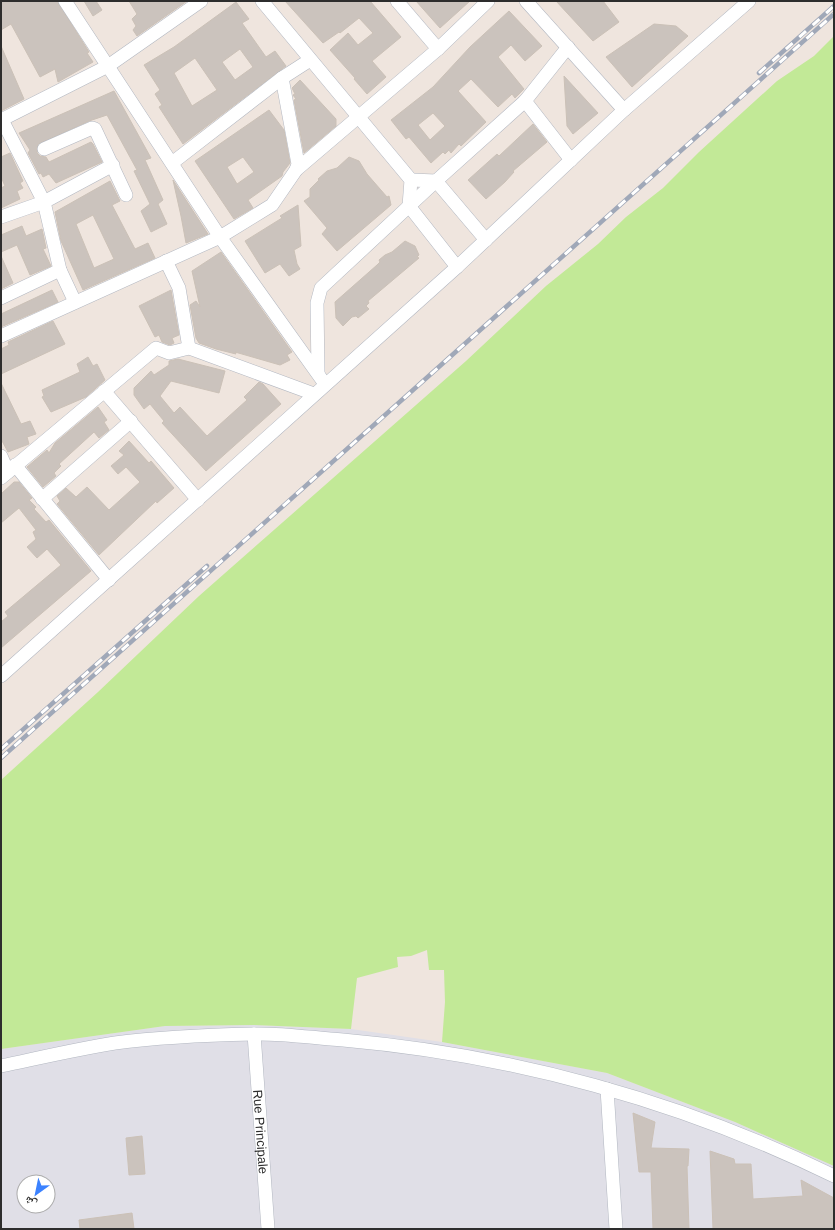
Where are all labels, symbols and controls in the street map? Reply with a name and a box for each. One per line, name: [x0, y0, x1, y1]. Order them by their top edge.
street label: Rue Principale: [250, 1089, 271, 1175]
north arrow: [16, 1174, 56, 1214]
text: ش: [22, 1192, 40, 1211]

